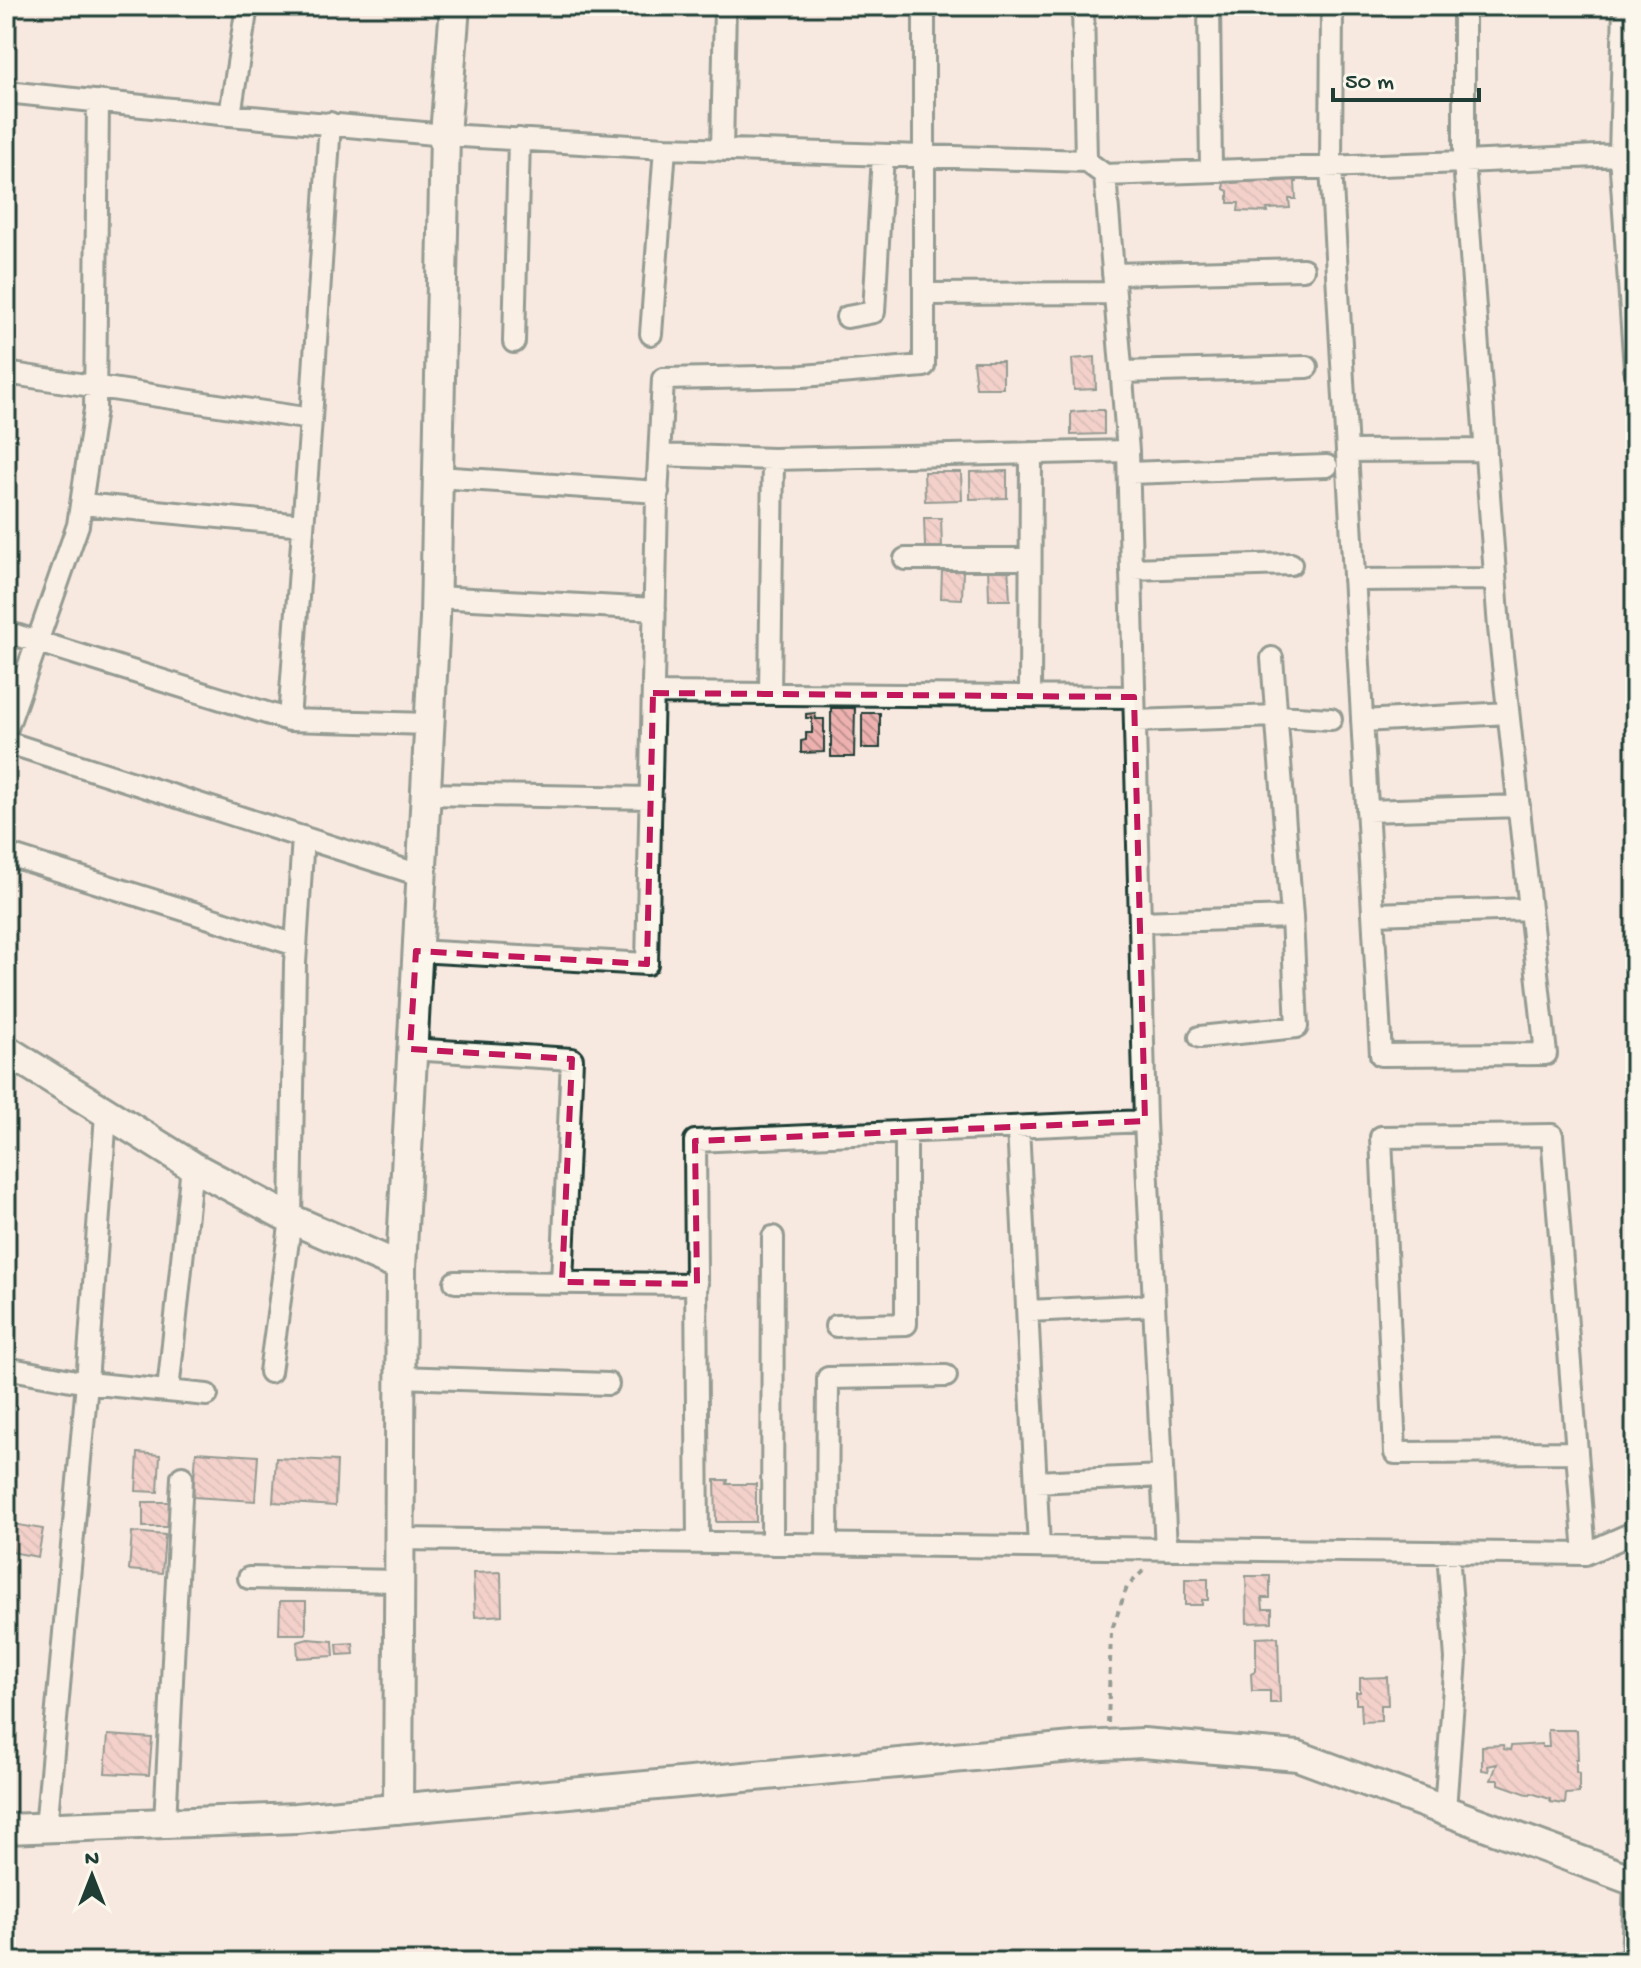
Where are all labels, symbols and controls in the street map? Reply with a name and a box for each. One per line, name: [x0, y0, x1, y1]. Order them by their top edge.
scale bar: [1333, 52, 1479, 102]
text: 50 m: [1345, 69, 1394, 98]
north arrow: [52, 1836, 132, 1916]
text: N: [85, 1847, 99, 1873]

